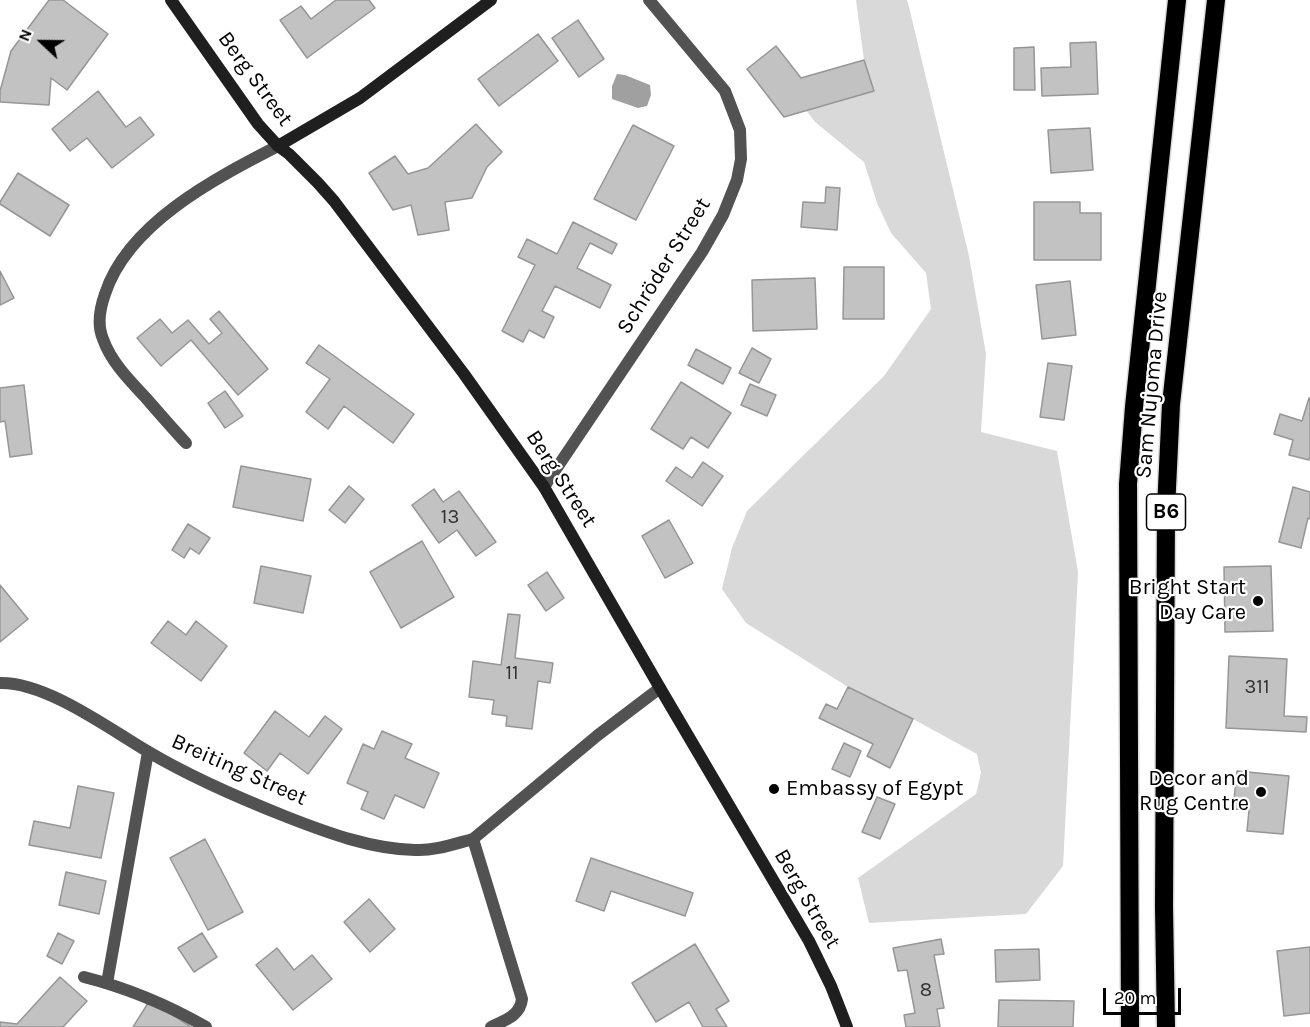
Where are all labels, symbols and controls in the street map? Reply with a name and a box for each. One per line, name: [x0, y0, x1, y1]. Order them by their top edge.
north arrow: [12, 12, 72, 72]
text: N: [14, 26, 36, 44]
street label: Berg Street: [212, 27, 298, 131]
street label: Schröder Street: [612, 193, 716, 339]
street label: Sam Nujoma Drive: [1131, 290, 1173, 480]
street label: Berg Street: [520, 425, 602, 533]
road number: B6: [1146, 494, 1186, 530]
house number: 13: [441, 505, 459, 529]
place label: Bright Start Day Care: [1129, 575, 1246, 626]
marker: Bright Start Day Care: [1251, 594, 1265, 608]
house number: 11: [505, 661, 519, 685]
house number: 311: [1244, 675, 1270, 699]
street label: Breiting Street: [167, 728, 311, 812]
place label: Decor and Rug Centre: [1139, 766, 1249, 818]
place label: Embassy of Egypt: [786, 776, 964, 802]
marker: Embassy of Egypt: [767, 782, 781, 796]
marker: Decor and Rug Centre: [1254, 785, 1268, 799]
street label: Berg Street: [768, 845, 846, 953]
scale bar: [1106, 976, 1184, 1014]
house number: 8: [920, 978, 932, 1002]
text: 20 m: [1114, 987, 1156, 1009]

